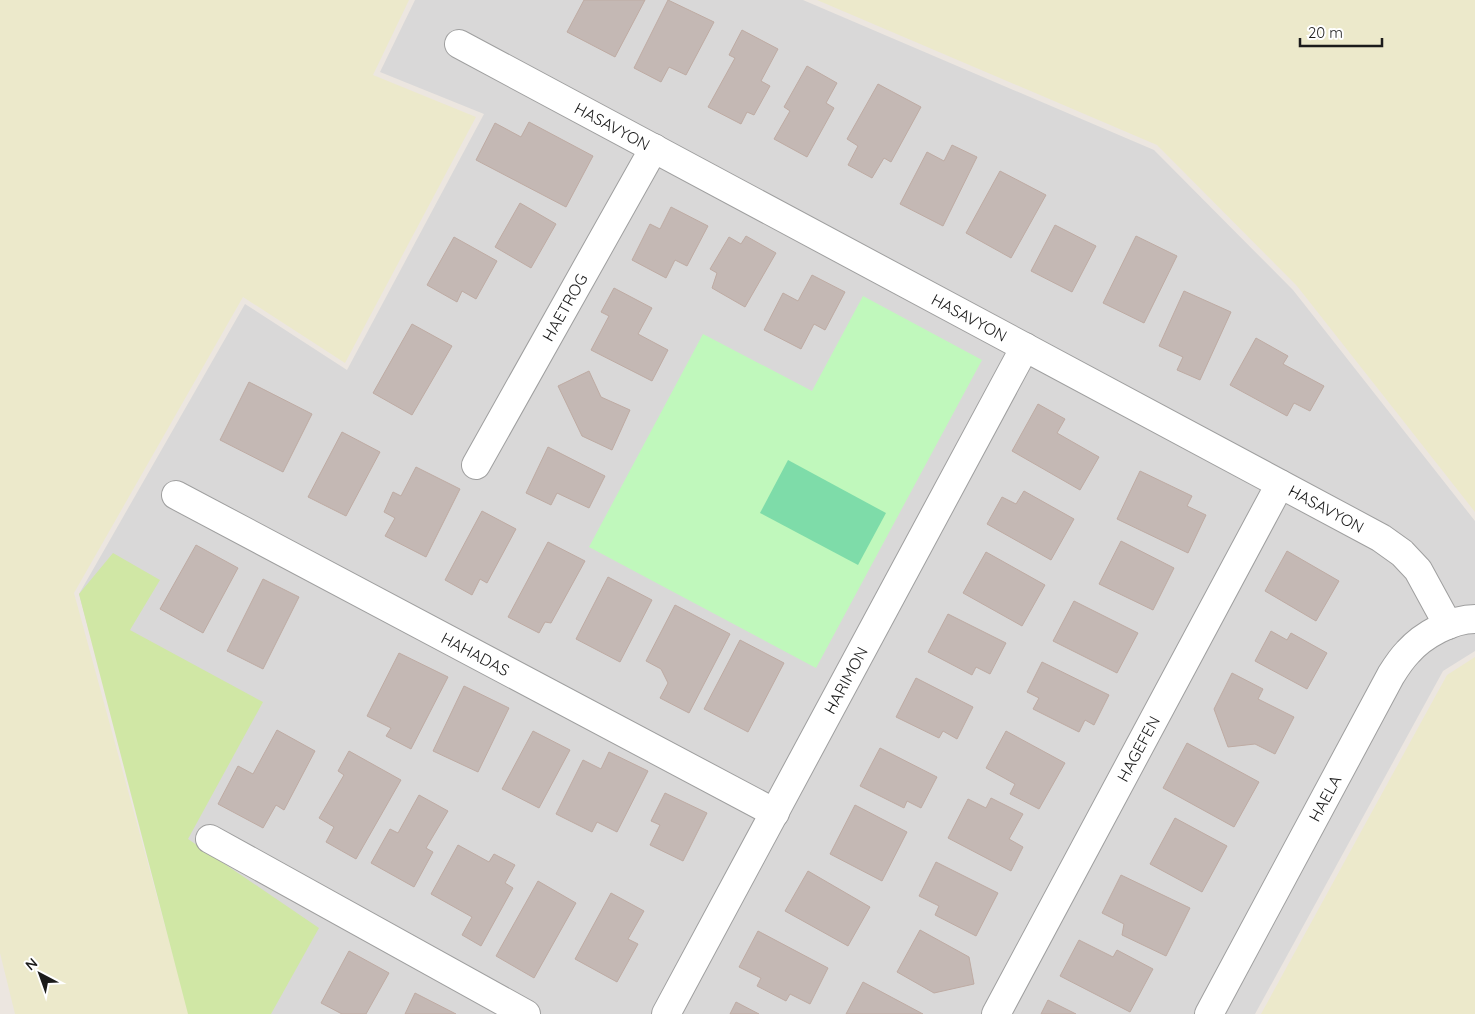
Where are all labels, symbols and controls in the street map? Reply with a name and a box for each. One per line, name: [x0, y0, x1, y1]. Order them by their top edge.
scale bar: [1300, 15, 1382, 47]
text: 20 m: [1308, 23, 1343, 42]
street label: HASAVYON: [571, 98, 654, 155]
street label: HAETROG: [538, 270, 592, 345]
street label: HASAVYON: [928, 289, 1011, 346]
street label: HASAVYON: [1285, 480, 1368, 537]
street label: HAHADAS: [438, 628, 513, 680]
street label: HARIMON: [819, 643, 872, 717]
street label: HAGEFEN: [1112, 712, 1164, 785]
street label: HAELA: [1304, 771, 1345, 825]
north arrow: [15, 949, 65, 999]
text: N: [22, 954, 41, 974]

